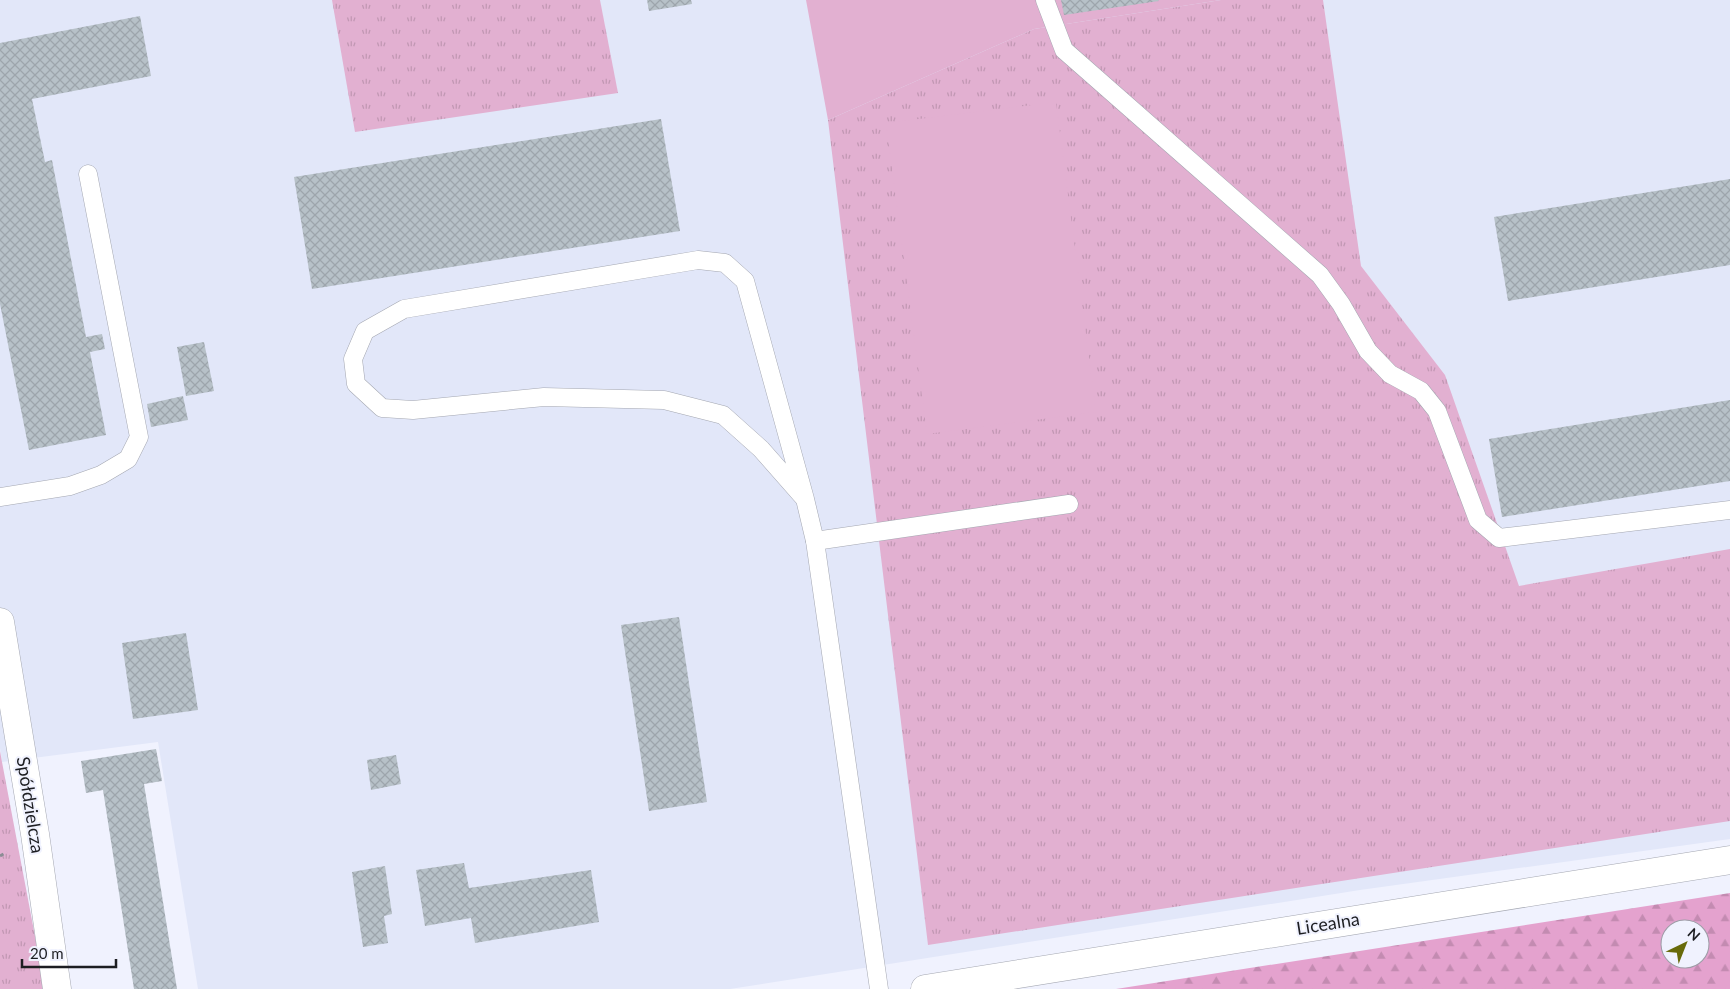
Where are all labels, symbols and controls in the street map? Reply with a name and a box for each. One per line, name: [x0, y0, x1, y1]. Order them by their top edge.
street label: Spółdzielcza: [13, 755, 49, 855]
street label: Licealna: [1295, 907, 1361, 939]
north arrow: [1660, 919, 1710, 969]
text: N: [1684, 924, 1704, 944]
scale bar: [22, 936, 116, 968]
text: 20 m: [30, 944, 64, 962]

